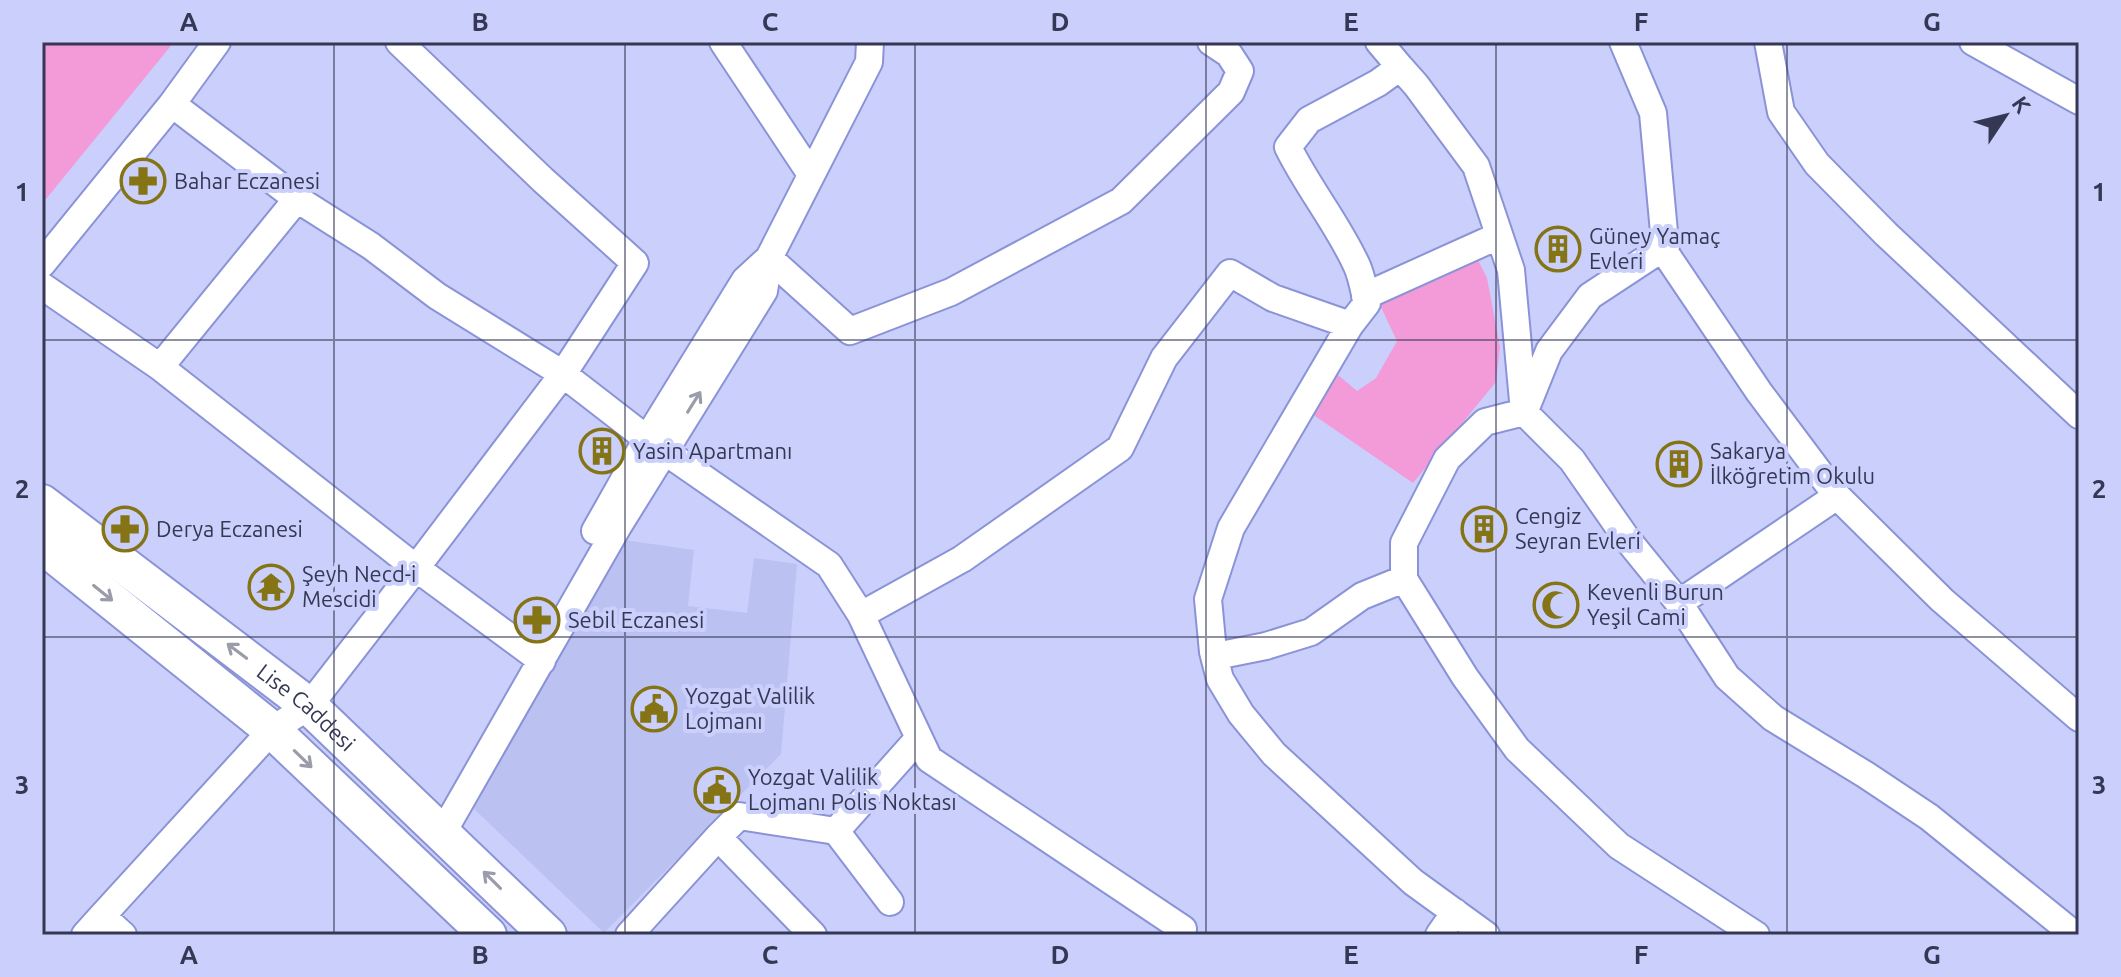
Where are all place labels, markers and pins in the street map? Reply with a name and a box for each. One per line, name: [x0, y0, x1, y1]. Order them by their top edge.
pharmacy icon: Bahar Eczanesi: [119, 157, 167, 205]
place label: Bahar Eczanesi: [174, 168, 320, 193]
place label: Güney Yamaç Evleri: [1589, 223, 1720, 273]
building icon: Güney Yamaç Evleri: [1534, 225, 1582, 273]
building icon: Yasin Apartmanı: [578, 427, 626, 475]
place label: Yasin Apartmanı: [633, 438, 792, 463]
place label: Sakarya İlköğretim Okulu: [1710, 438, 1875, 488]
building icon: Sakarya İlköğretim Okulu: [1655, 440, 1703, 488]
place label: Cengiz Seyran Evleri: [1515, 503, 1641, 553]
pharmacy icon: Derya Eczanesi: [101, 505, 149, 553]
building icon: Cengiz Seyran Evleri: [1460, 505, 1508, 553]
place label: Derya Eczanesi: [156, 516, 303, 541]
place label: Şeyh Necd-i Mescidi: [302, 561, 416, 611]
temple icon: Şeyh Necd-i Mescidi: [247, 563, 295, 611]
place label: Kevenli Burun Yeşil Cami: [1587, 579, 1724, 629]
mosque icon: Kevenli Burun Yeşil Cami: [1532, 581, 1580, 629]
pharmacy icon: Sebil Eczanesi: [513, 596, 561, 644]
place label: Sebil Eczanesi: [568, 607, 704, 632]
place label: Yozgat Valilik Lojmanı: [685, 683, 815, 733]
public building icon: Yozgat Valilik Lojmanı: [630, 685, 678, 733]
place label: Yozgat Valilik Lojmanı Polis Noktası: [748, 764, 957, 814]
public building icon: Yozgat Valilik Lojmanı Polis Noktası: [693, 766, 741, 814]

